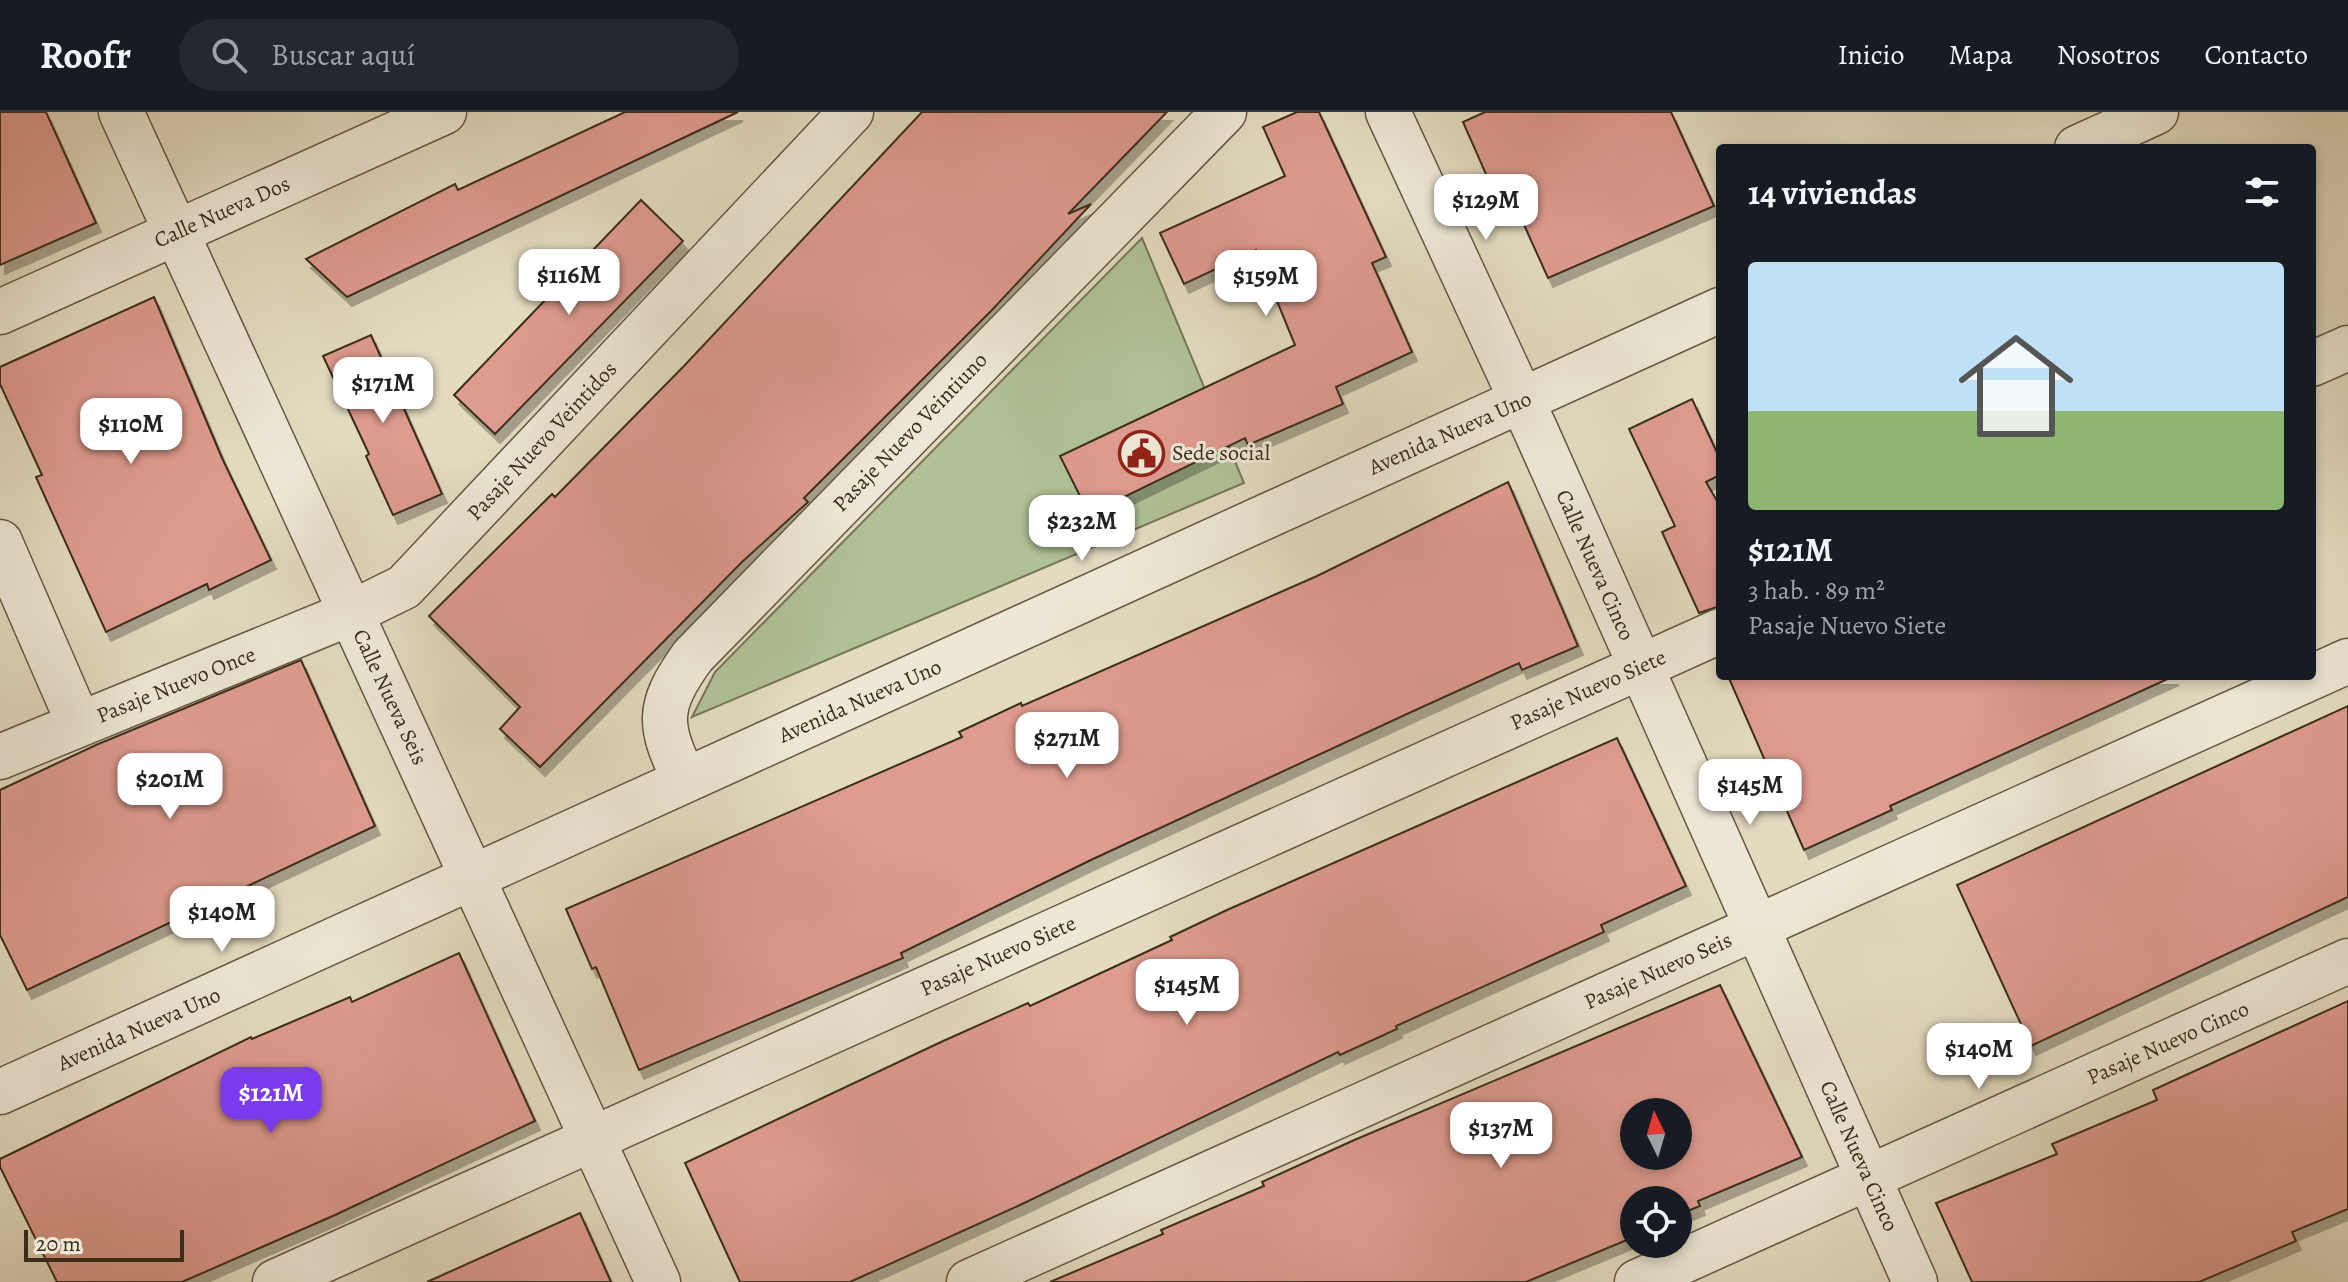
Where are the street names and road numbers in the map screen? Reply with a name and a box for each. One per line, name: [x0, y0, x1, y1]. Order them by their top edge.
street label: Calle Nueva Dos: [149, 169, 295, 255]
street label: Pasaje Nuevo Veintiuno: [826, 346, 994, 518]
street label: Pasaje Nuevo Veintidos: [460, 355, 624, 527]
street label: Avenida Nueva Uno: [1363, 384, 1536, 483]
street label: Calle Nueva Cinco: [1548, 485, 1642, 645]
street label: Calle Nueva Seis: [345, 624, 435, 770]
street label: Pasaje Nuevo Once: [92, 639, 260, 731]
street label: Pasaje Nuevo Siete: [1505, 642, 1671, 738]
street label: Avenida Nueva Uno: [773, 652, 946, 751]
street label: Pasaje Nuevo Siete: [915, 908, 1081, 1004]
street label: Pasaje Nuevo Seis: [1579, 925, 1737, 1017]
street label: Avenida Nueva Uno: [52, 980, 225, 1079]
street label: Pasaje Nuevo Cinco: [2082, 994, 2254, 1092]
street label: Calle Nueva Cinco: [1812, 1076, 1906, 1236]

